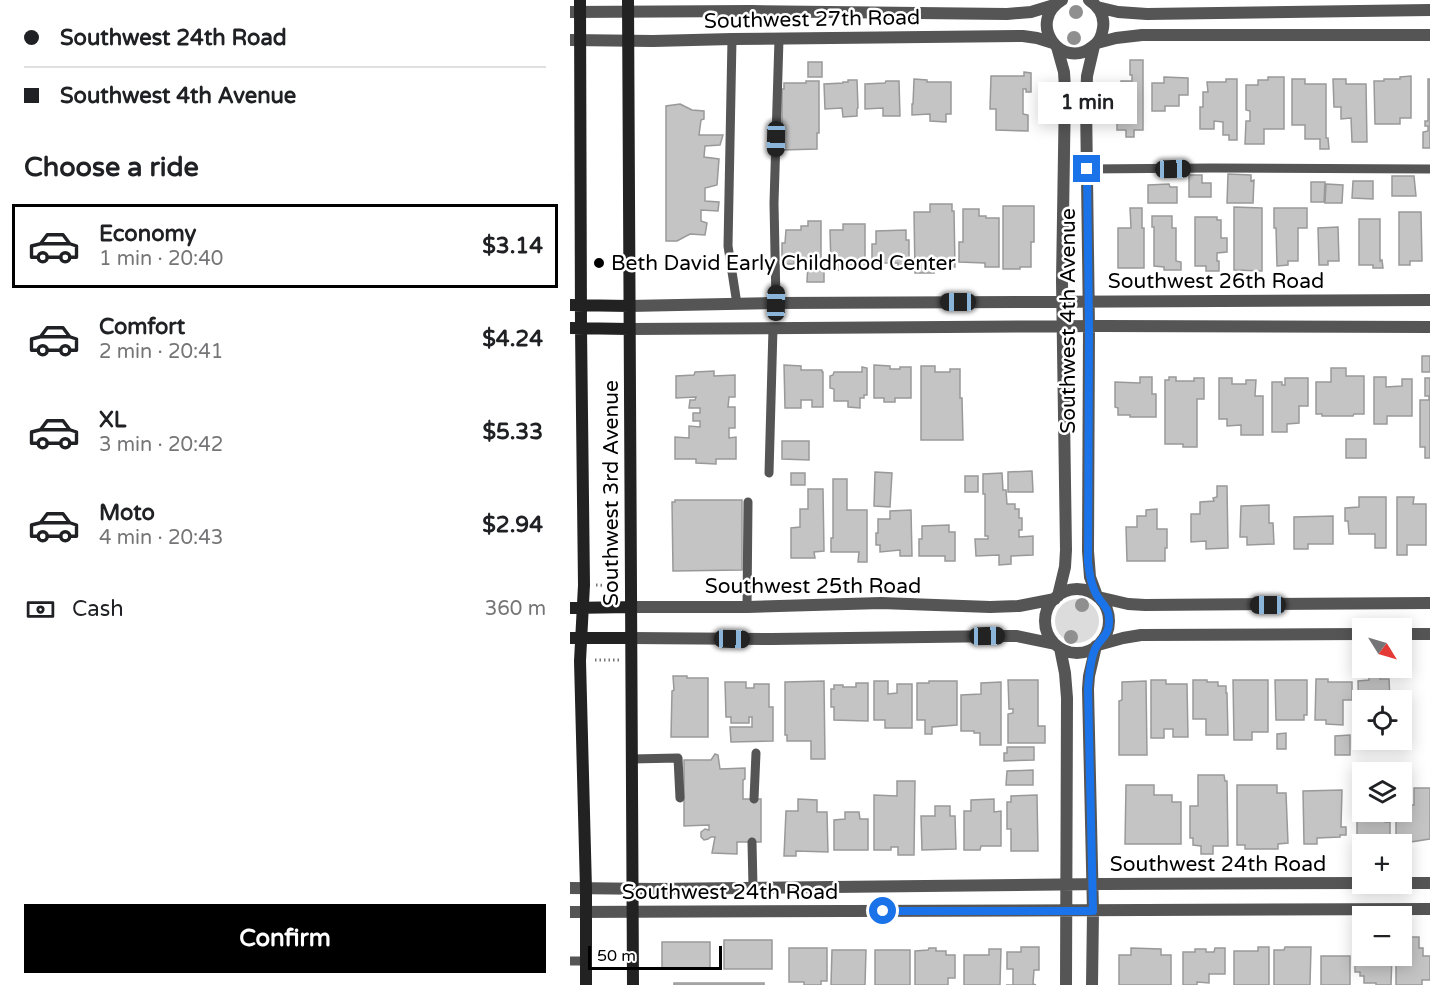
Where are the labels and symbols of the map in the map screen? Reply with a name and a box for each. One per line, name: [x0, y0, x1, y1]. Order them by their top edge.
street label: Southwest 27th Road: [704, 5, 920, 34]
callout: 1 min: [1038, 82, 1136, 124]
car: [767, 121, 785, 157]
route end: [1073, 155, 1100, 182]
car: [1155, 160, 1191, 178]
street label: Southwest 4th Avenue: [1056, 208, 1081, 434]
place label: Beth David Early Childhood Center: [611, 251, 956, 276]
marker: Beth David Early Childhood Center: [592, 256, 606, 270]
street label: Southwest 26th Road: [1108, 269, 1324, 294]
car: [767, 285, 785, 321]
car: [940, 293, 976, 311]
street label: Southwest 3rd Avenue: [599, 380, 624, 606]
street label: Southwest 25th Road: [705, 574, 921, 599]
car: [1250, 596, 1286, 614]
north arrow: [1352, 618, 1412, 678]
car: [969, 627, 1005, 645]
car: [714, 630, 750, 648]
street label: Southwest 24th Road: [1110, 852, 1326, 877]
street label: Southwest 24th Road: [622, 880, 838, 905]
route start: [869, 897, 896, 924]
scale bar: [588, 943, 722, 970]

